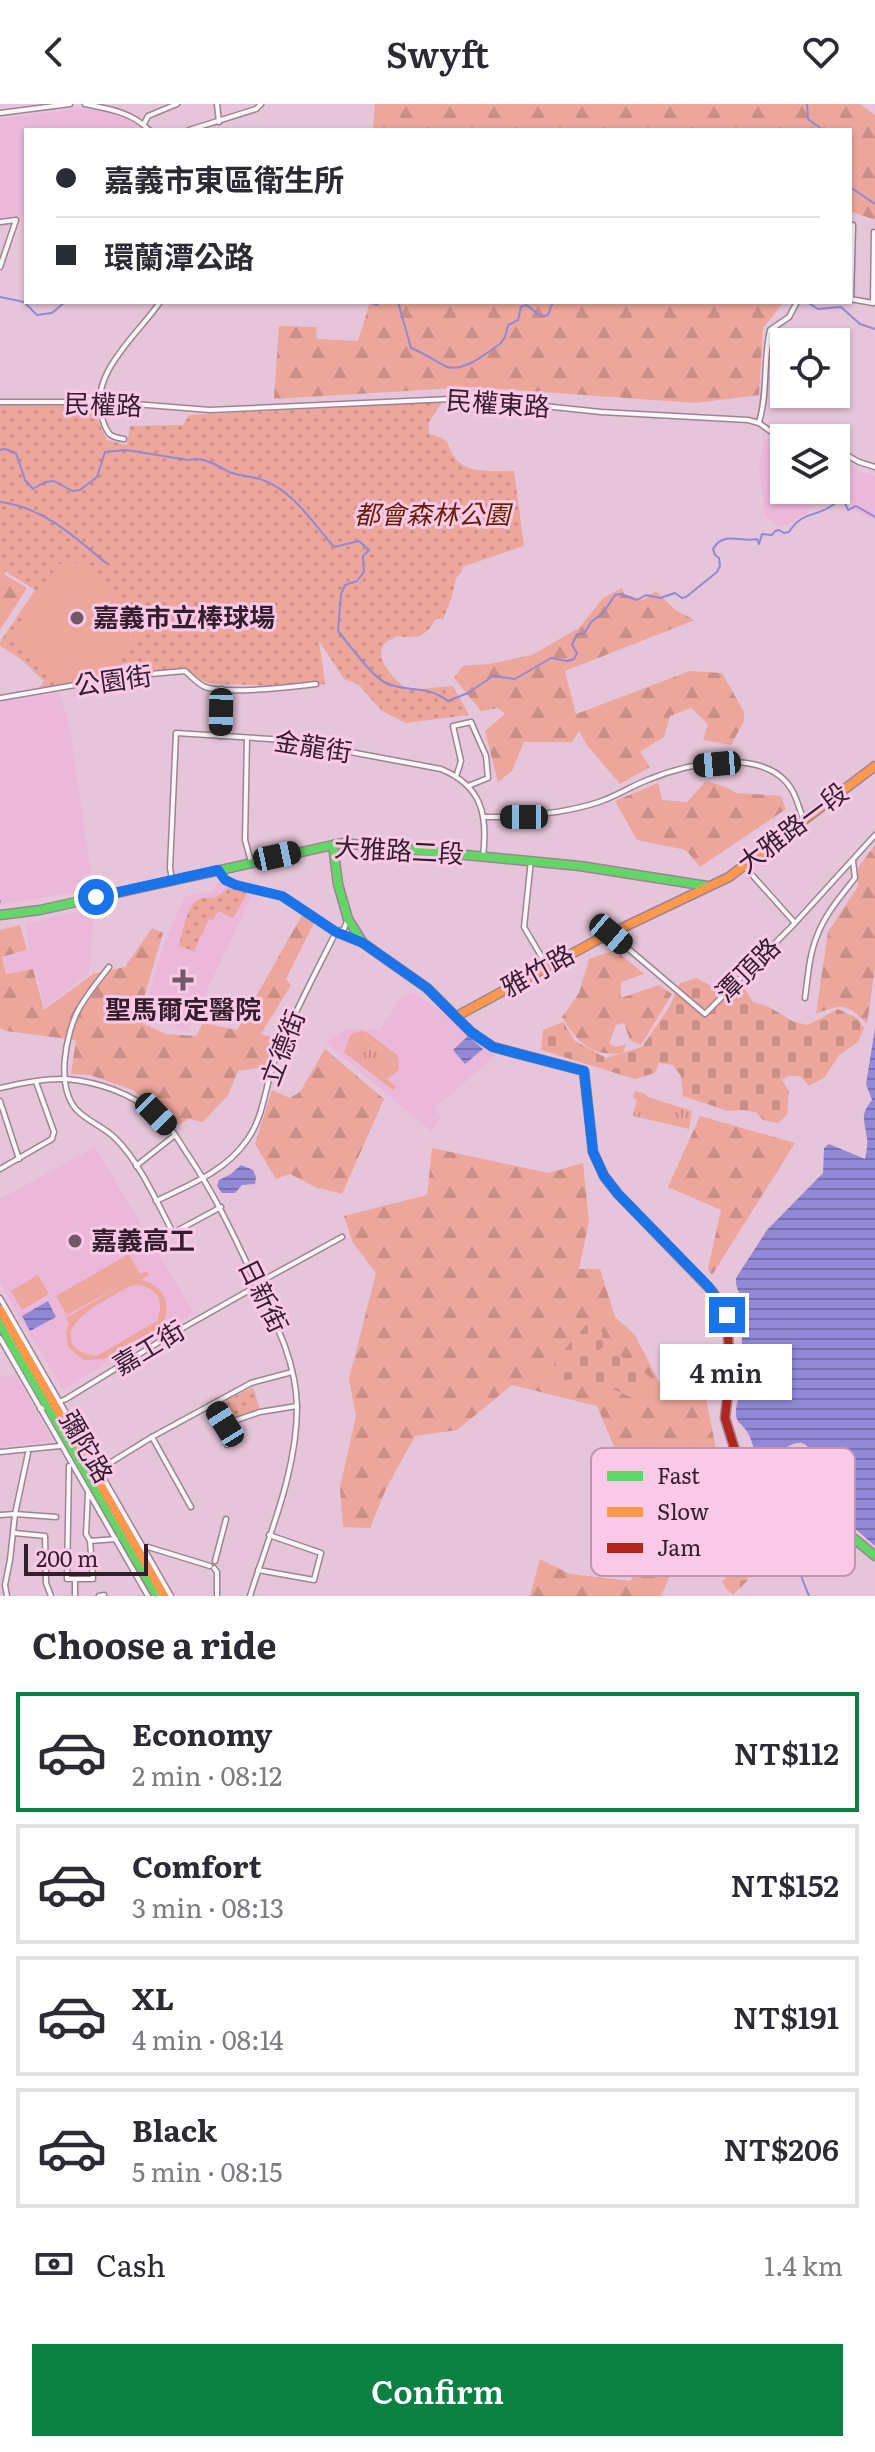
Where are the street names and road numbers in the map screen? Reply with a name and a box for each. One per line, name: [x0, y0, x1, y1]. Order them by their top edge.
street label: 民權東路: [445, 378, 551, 425]
street label: 民權路: [63, 382, 143, 423]
street label: 公園街: [71, 654, 154, 703]
street label: 金龍街: [272, 719, 355, 770]
street label: 大雅路一段: [728, 771, 855, 881]
street label: 大雅路二段: [333, 826, 465, 871]
street label: 潭頂路: [705, 927, 788, 1010]
street label: 雅竹路: [493, 933, 580, 1005]
street label: 立德街: [248, 1004, 313, 1091]
street label: 日新街: [231, 1251, 300, 1339]
street label: 嘉工街: [104, 1309, 191, 1383]
street label: 彌陀路: [52, 1402, 125, 1489]

